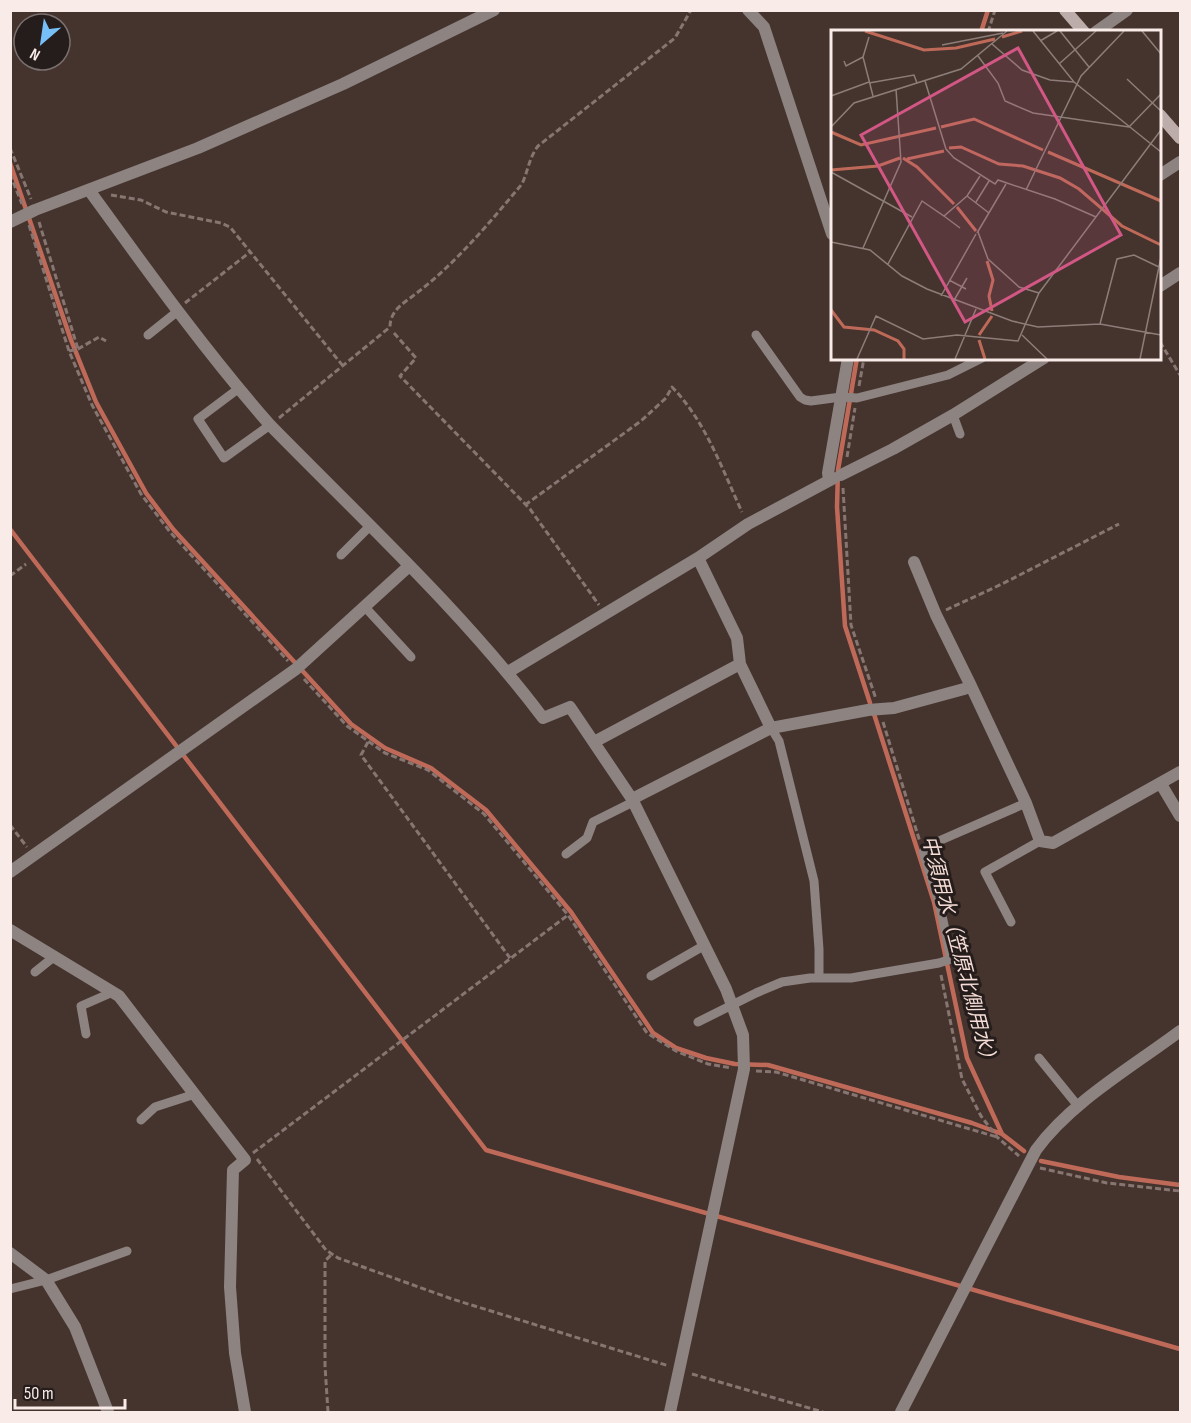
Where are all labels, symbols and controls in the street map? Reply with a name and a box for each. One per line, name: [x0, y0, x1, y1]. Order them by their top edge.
north arrow: [12, 12, 72, 72]
inset map: [831, 30, 1161, 360]
text: N: [27, 43, 44, 64]
water label: 中須用水（笠原北側用水）: [916, 833, 1002, 1071]
scale bar: [15, 1372, 124, 1410]
text: 50 m: [24, 1383, 54, 1404]

